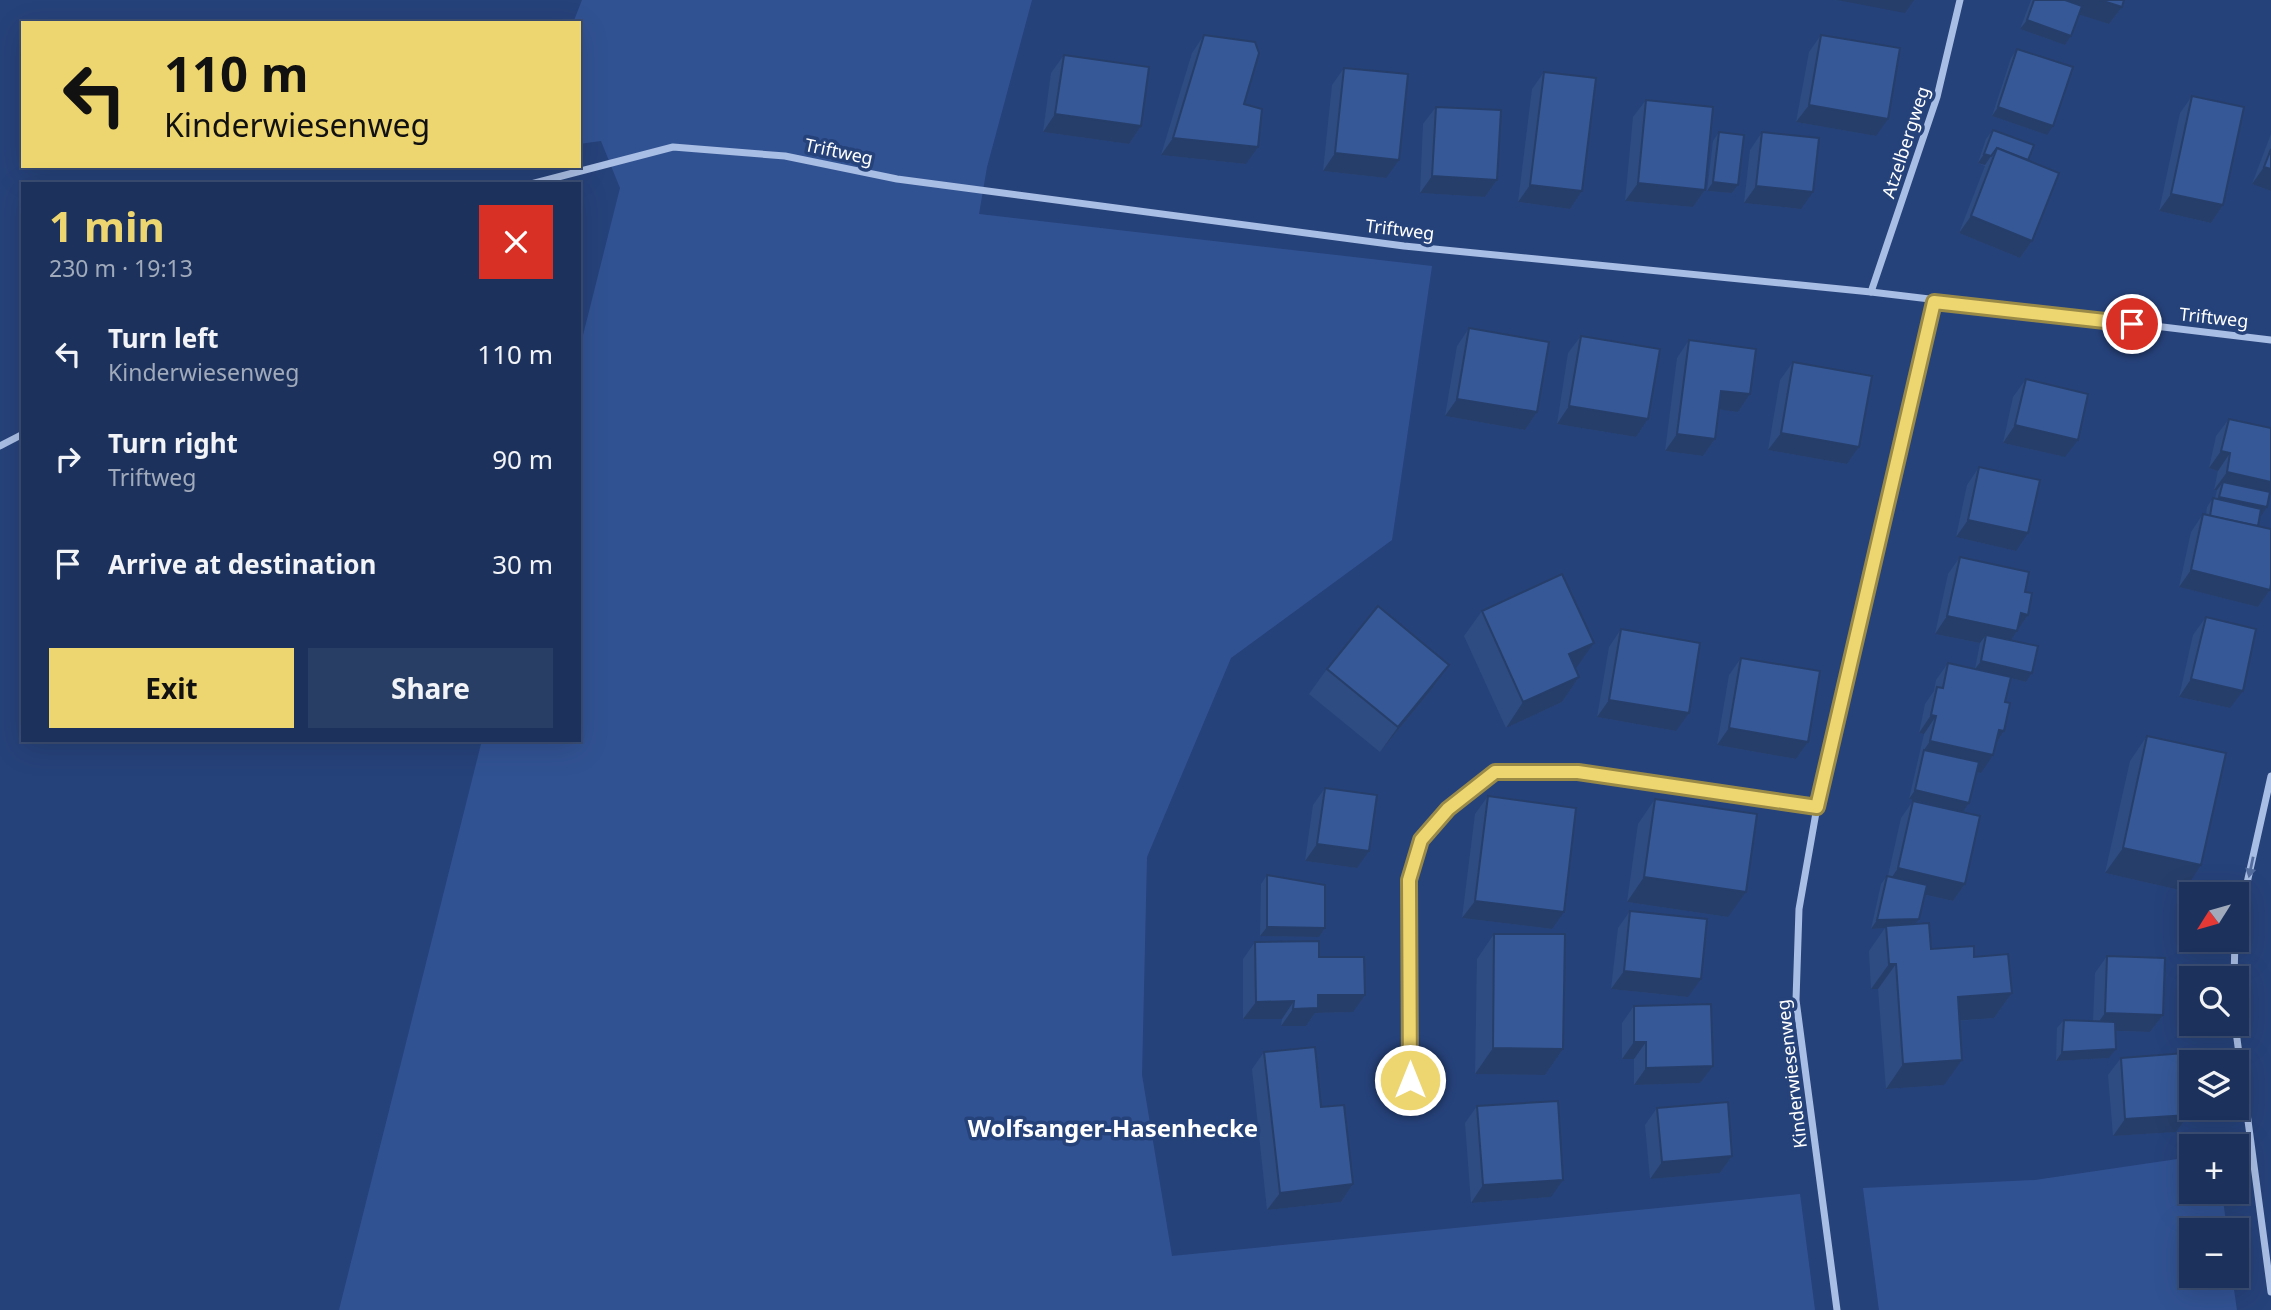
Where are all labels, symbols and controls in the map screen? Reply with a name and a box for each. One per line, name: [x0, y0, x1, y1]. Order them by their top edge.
text: 110 m: [164, 40, 309, 106]
icon: left: [49, 49, 140, 140]
street label: Atzelbergweg: [1876, 83, 1934, 201]
text: Kinderwiesenweg: [164, 103, 430, 146]
street label: Triftweg: [803, 132, 875, 170]
text: 1 min: [49, 197, 165, 254]
button: close: [479, 205, 553, 279]
street label: Triftweg: [1364, 213, 1436, 245]
text: 230 m · 19:13: [49, 252, 193, 284]
pin: [2102, 294, 2162, 354]
street label: Triftweg: [2178, 301, 2250, 333]
icon: arrive: [2113, 305, 2151, 343]
text: Turn left: [108, 320, 219, 356]
icon: left: [49, 335, 87, 373]
text: 110 m: [477, 336, 553, 372]
text: Kinderwiesenweg: [108, 356, 299, 388]
text: Turn right: [108, 425, 238, 461]
icon: right: [49, 440, 87, 478]
text: 90 m: [492, 441, 553, 477]
text: Triftweg: [108, 461, 196, 493]
icon: arrive: [49, 545, 87, 583]
text: Arrive at destination: [108, 546, 377, 582]
text: 30 m: [492, 546, 553, 582]
button: Exit: [49, 648, 294, 728]
button: Share: [308, 648, 553, 728]
one-way arrow: [2245, 856, 2256, 878]
north arrow: [2179, 882, 2249, 952]
map controls: [2179, 882, 2249, 1288]
button: search: [2179, 966, 2249, 1036]
street label: Kinderwiesenweg: [1770, 998, 1812, 1150]
position arrow: [1373, 1043, 1447, 1117]
button: layers: [2179, 1050, 2249, 1120]
district label: Wolfsanger-Hasenhecke: [968, 1111, 1258, 1144]
button: +: [2179, 1134, 2249, 1204]
button: −: [2179, 1218, 2249, 1288]

